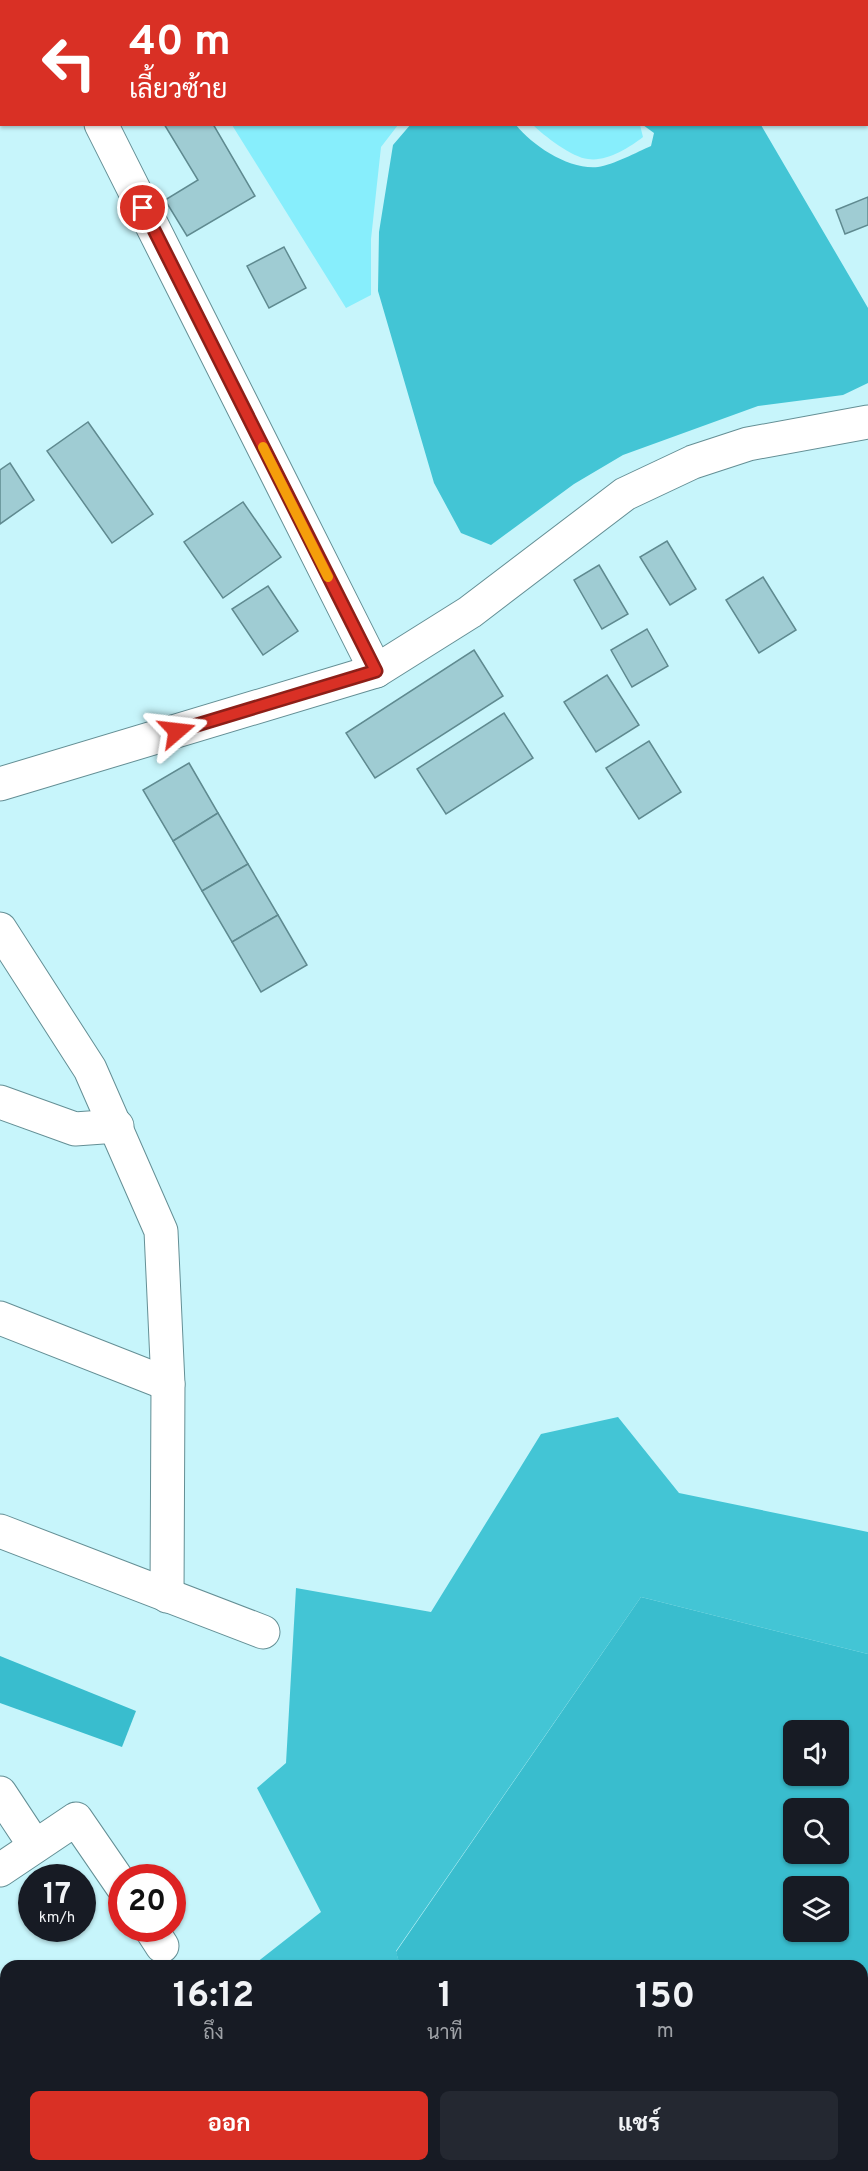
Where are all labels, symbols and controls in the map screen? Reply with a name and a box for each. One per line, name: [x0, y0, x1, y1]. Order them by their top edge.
text: 40 m: [129, 17, 231, 70]
icon: left: [30, 24, 108, 102]
text: เลี้ยวซ้าย: [129, 74, 227, 108]
pin: [117, 182, 168, 233]
icon: arrive: [126, 191, 159, 224]
position arrow: [145, 699, 209, 763]
map controls: [783, 1720, 849, 1942]
button: sound: [783, 1720, 849, 1786]
button: search: [783, 1798, 849, 1864]
speed limit sign: 20: [108, 1864, 186, 1942]
button: layers: [783, 1876, 849, 1942]
text: 17: [43, 1877, 71, 1914]
text: km/h: [39, 1909, 75, 1928]
text: 16:12: [173, 1974, 254, 2020]
text: 1: [438, 1974, 452, 2020]
text: 150: [635, 1975, 695, 2021]
text: m: [657, 2019, 674, 2045]
text: ถึง: [203, 2021, 224, 2047]
text: นาที: [427, 2021, 463, 2047]
button: ออก: [30, 2091, 428, 2160]
button: แชร์: [440, 2091, 838, 2160]

